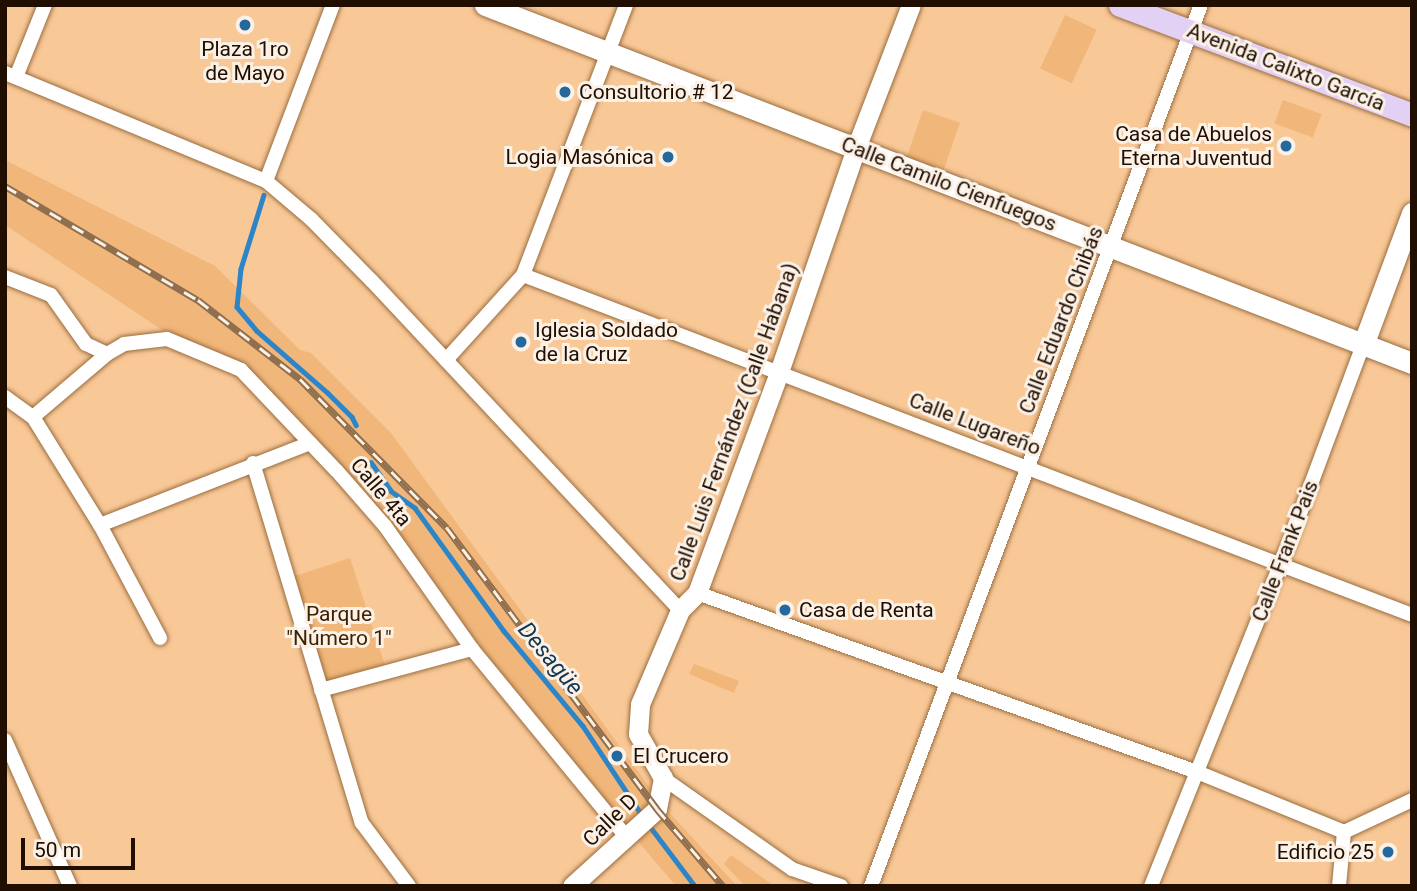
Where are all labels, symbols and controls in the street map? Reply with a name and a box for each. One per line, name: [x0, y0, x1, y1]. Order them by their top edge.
marker: Plaza 1ro de Mayo: [237, 17, 253, 33]
street label: Avenida Calixto García: [1184, 18, 1388, 116]
place label: Plaza 1ro de Mayo: [201, 36, 289, 86]
place label: Consultorio # 12: [579, 79, 734, 105]
marker: Consultorio # 12: [557, 84, 573, 100]
place label: Casa de Abuelos Eterna Juventud: [1115, 121, 1272, 171]
street label: Calle Camilo Cienfuegos: [838, 131, 1060, 237]
marker: Casa de Abuelos Eterna Juventud: [1278, 138, 1294, 154]
place label: Logia Masónica: [505, 144, 654, 170]
marker: Logia Masónica: [660, 149, 676, 165]
street label: Calle Eduardo Chibás: [1014, 223, 1108, 417]
street label: Calle Luis Fernández (Calle Habana): [665, 259, 803, 585]
place label: Iglesia Soldado de la Cruz: [535, 317, 678, 367]
marker: Iglesia Soldado de la Cruz: [513, 334, 529, 350]
street label: Calle Lugareño: [906, 387, 1044, 461]
street label: Calle 4ta: [345, 453, 417, 531]
street label: Calle Frank Pais: [1247, 477, 1323, 625]
place label: Casa de Renta: [799, 597, 934, 623]
park label: Parque "Número 1": [286, 601, 392, 651]
marker: Casa de Renta: [777, 602, 793, 618]
water label: Desagüe: [512, 617, 588, 701]
place label: El Crucero: [633, 743, 729, 769]
marker: El Crucero: [607, 746, 627, 766]
street label: Calle D: [578, 788, 642, 852]
scale bar: [24, 824, 138, 868]
text: 50 m: [34, 838, 81, 862]
place label: Edificio 25: [1277, 839, 1374, 865]
marker: Edificio 25: [1380, 844, 1396, 860]

